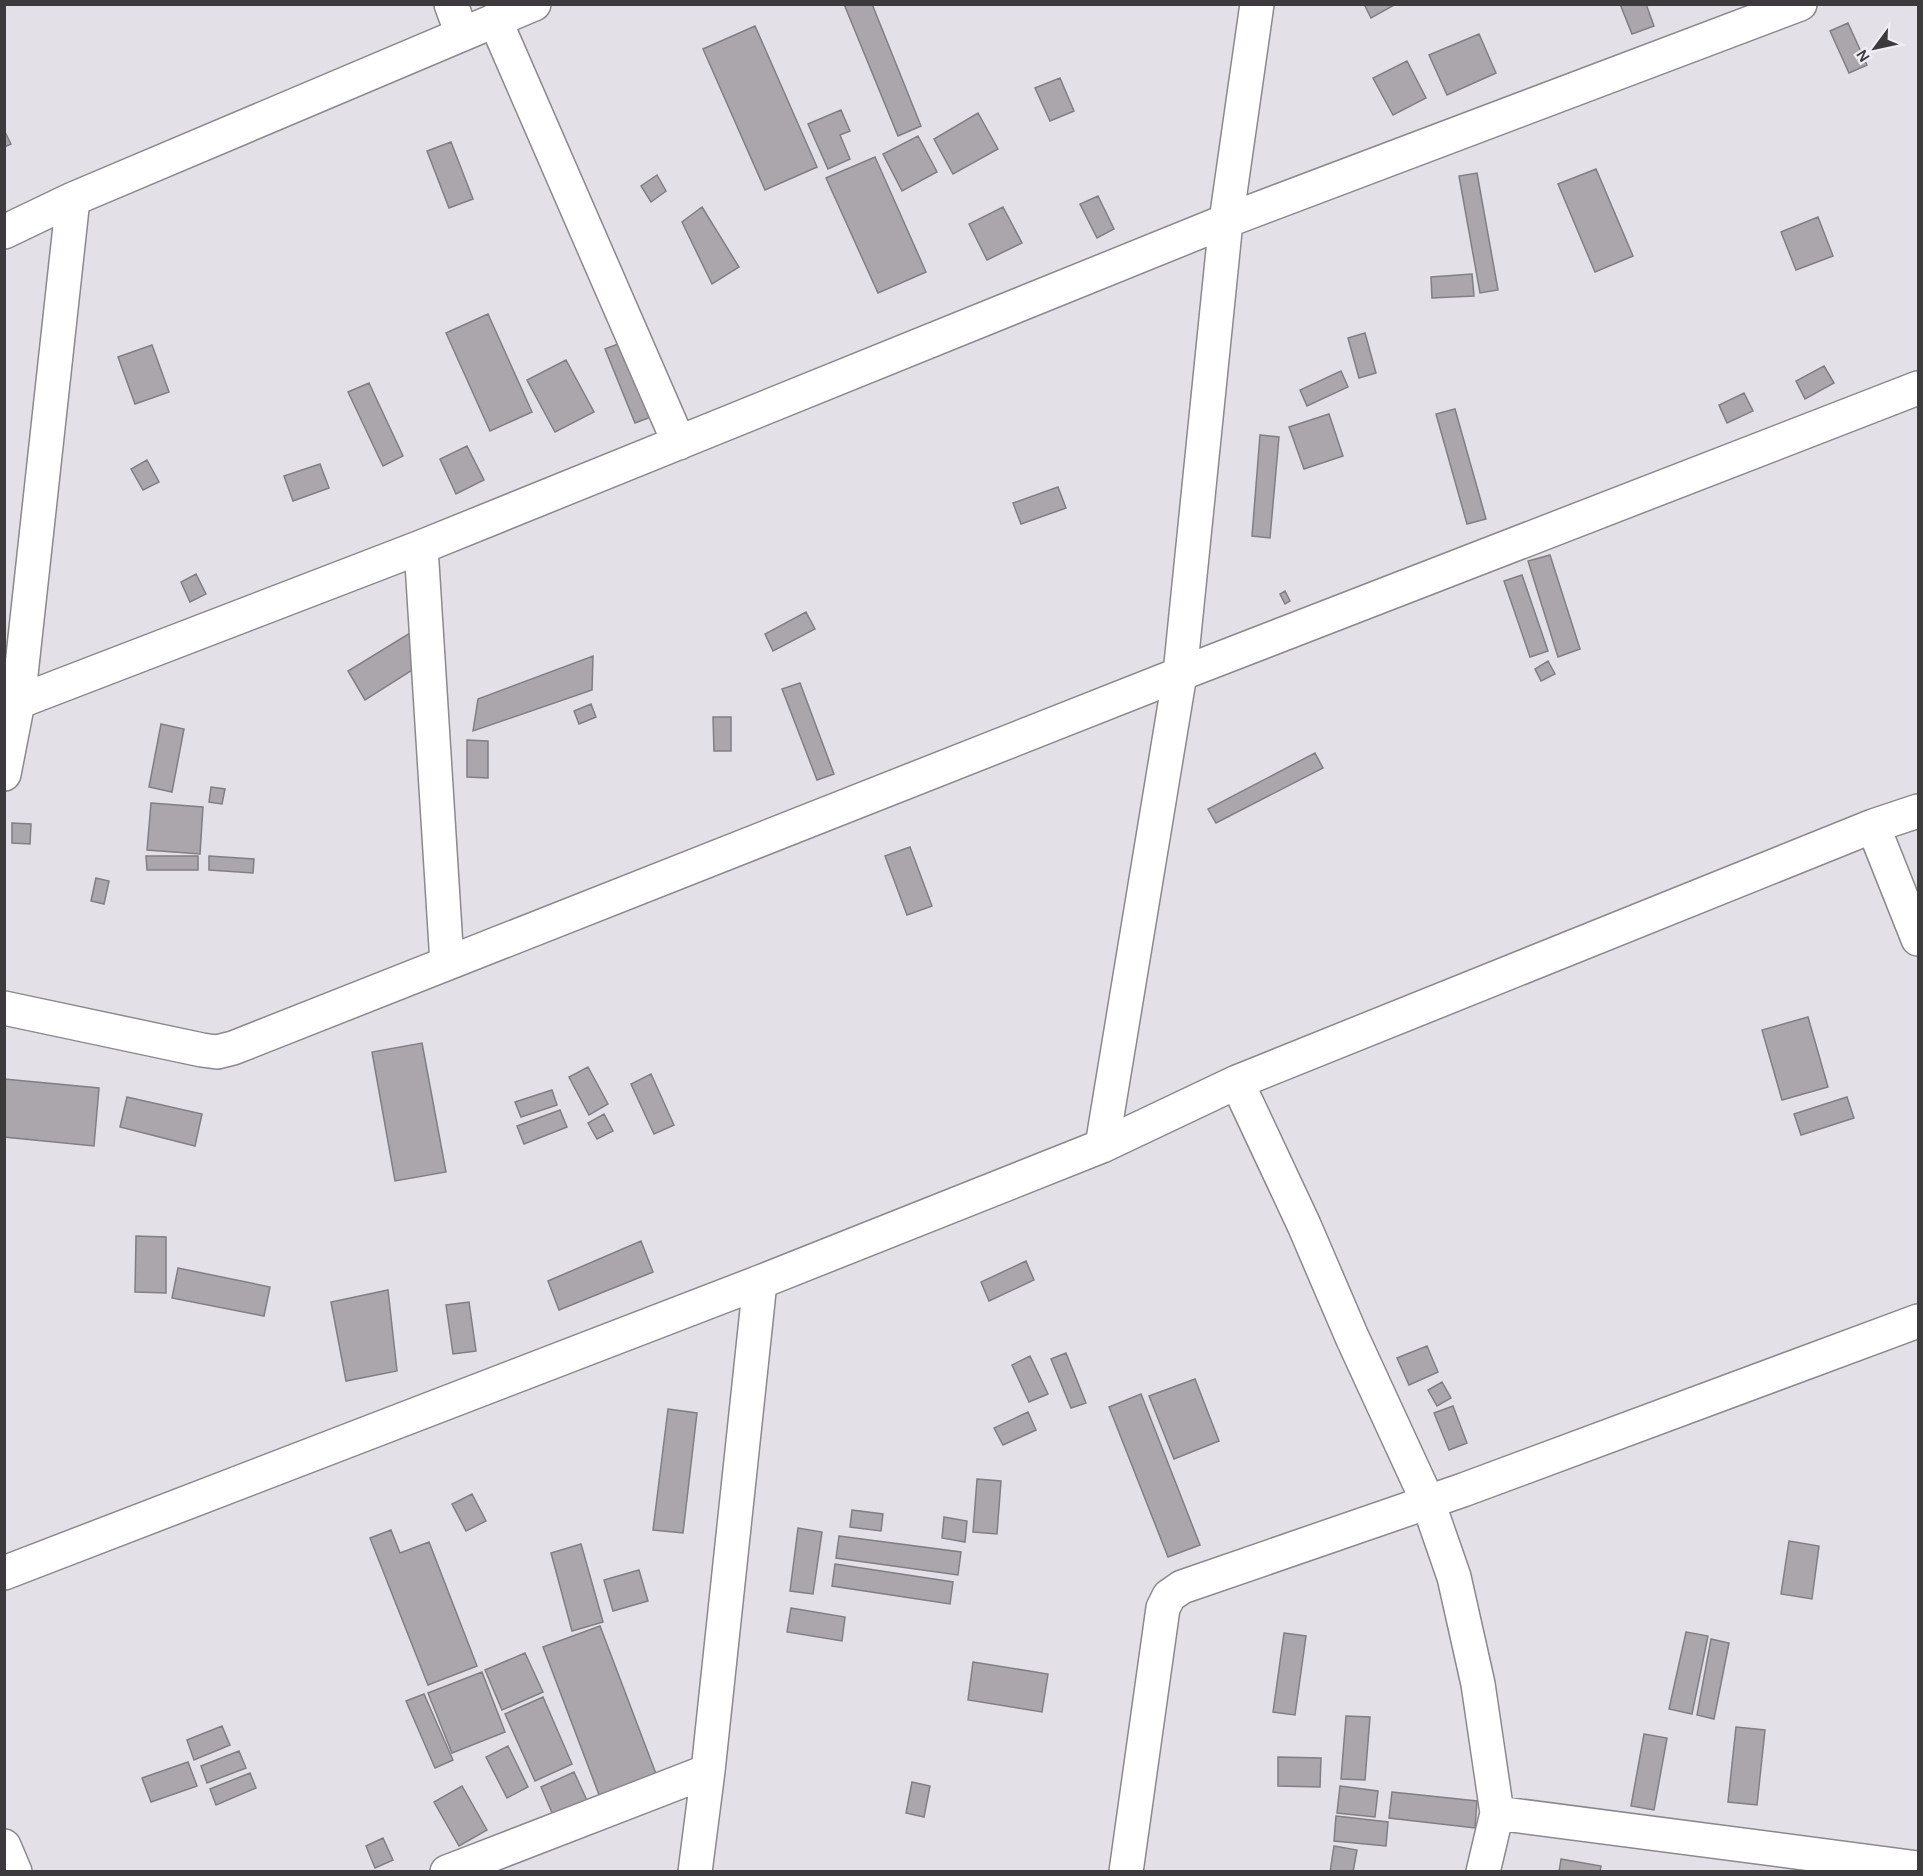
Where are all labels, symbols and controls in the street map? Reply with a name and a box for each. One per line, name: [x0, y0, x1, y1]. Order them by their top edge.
north arrow: [1845, 18, 1905, 78]
text: N: [1852, 46, 1874, 66]

